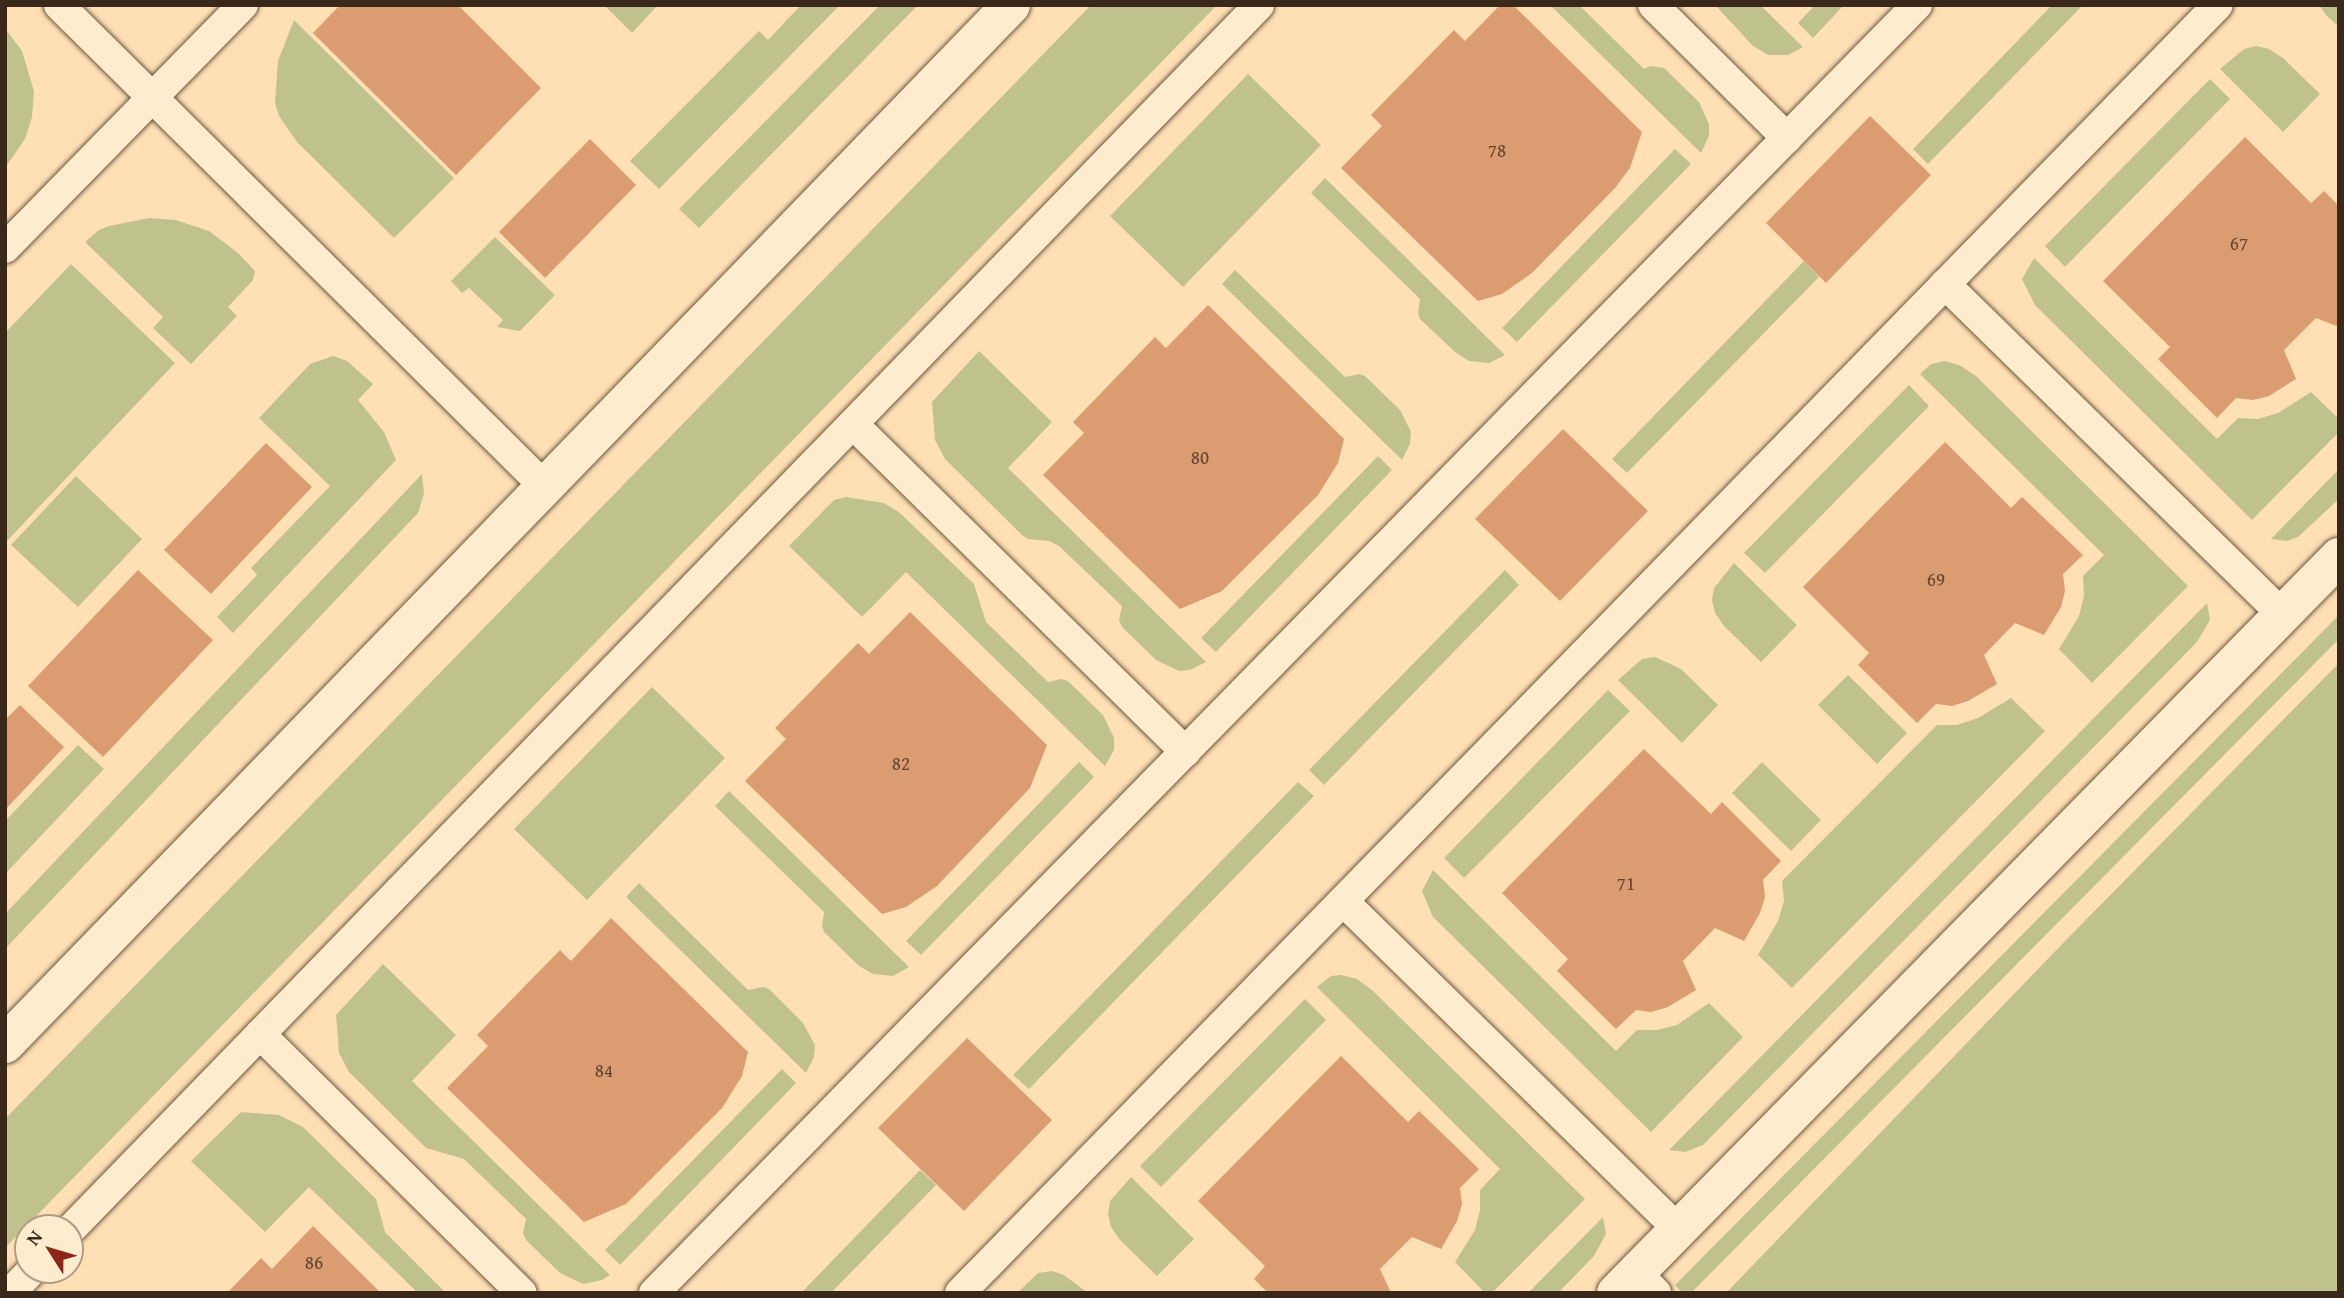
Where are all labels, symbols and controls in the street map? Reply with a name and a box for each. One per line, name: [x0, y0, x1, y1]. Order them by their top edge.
house number: 78: [1488, 140, 1506, 162]
house number: 67: [2230, 233, 2248, 255]
house number: 80: [1191, 447, 1209, 469]
house number: 69: [1927, 569, 1945, 591]
house number: 82: [892, 753, 910, 775]
house number: 71: [1617, 873, 1635, 895]
house number: 84: [595, 1060, 613, 1082]
north arrow: [14, 1214, 84, 1284]
text: N: [19, 1224, 49, 1251]
house number: 86: [305, 1252, 323, 1274]

